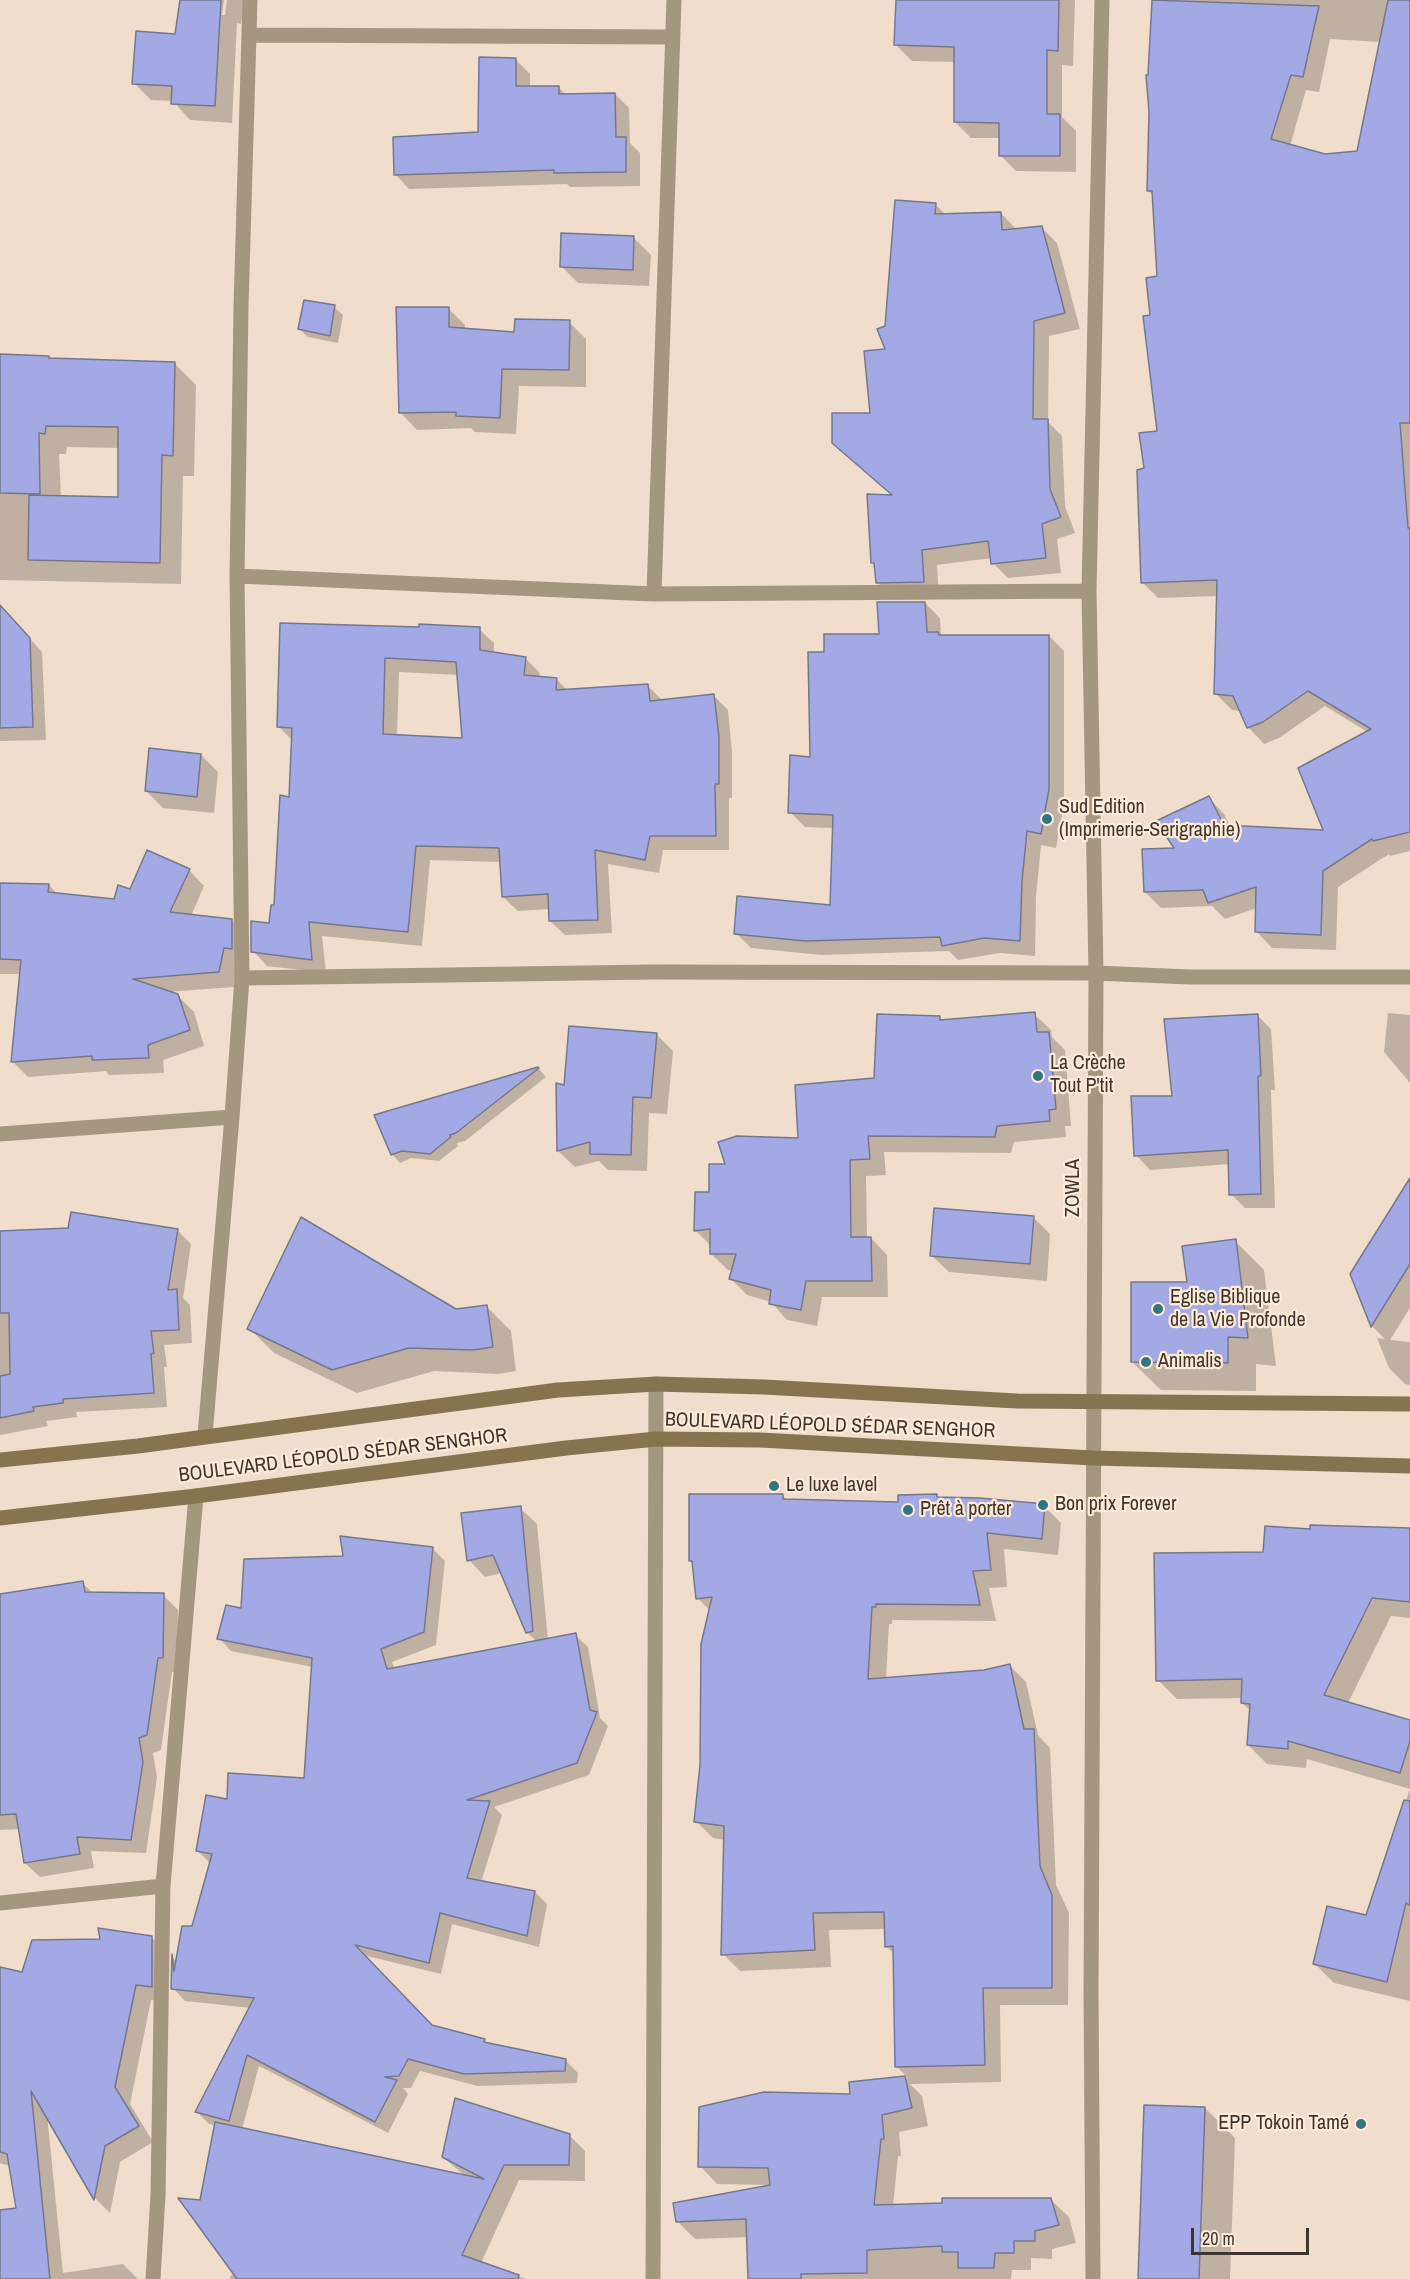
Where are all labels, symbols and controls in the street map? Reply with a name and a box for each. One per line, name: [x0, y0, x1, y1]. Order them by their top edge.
place label: Sud Edition (Imprimerie-Serigraphie): [1059, 796, 1240, 843]
marker: Sud Edition (Imprimerie-Serigraphie): [1040, 812, 1054, 826]
place label: La Crèche Tout P'tit: [1050, 1052, 1126, 1099]
marker: La Crèche Tout P'tit: [1031, 1069, 1045, 1083]
street label: ZOWLA: [1062, 1159, 1086, 1217]
place label: Eglise Biblique de la Vie Profonde: [1170, 1286, 1306, 1333]
marker: Eglise Biblique de la Vie Profonde: [1151, 1302, 1165, 1316]
place label: Animalis: [1158, 1350, 1222, 1374]
marker: Animalis: [1139, 1355, 1153, 1369]
street label: BOULEVARD LÉOPOLD SÉDAR SENGHOR: [664, 1408, 996, 1444]
street label: BOULEVARD LÉOPOLD SÉDAR SENGHOR: [177, 1424, 509, 1488]
place label: Le luxe lavel: [786, 1474, 877, 1498]
marker: Le luxe lavel: [767, 1479, 781, 1493]
place label: Bon prix Forever: [1055, 1493, 1176, 1517]
place label: Prêt à porter: [920, 1498, 1011, 1522]
marker: Bon prix Forever: [1036, 1498, 1050, 1512]
marker: Prêt à porter: [901, 1503, 915, 1517]
place label: EPP Tokoin Tamé: [1218, 2112, 1349, 2136]
marker: EPP Tokoin Tamé: [1354, 2117, 1368, 2131]
scale bar: [1194, 2216, 1312, 2254]
text: 20 m: [1202, 2226, 1235, 2251]

